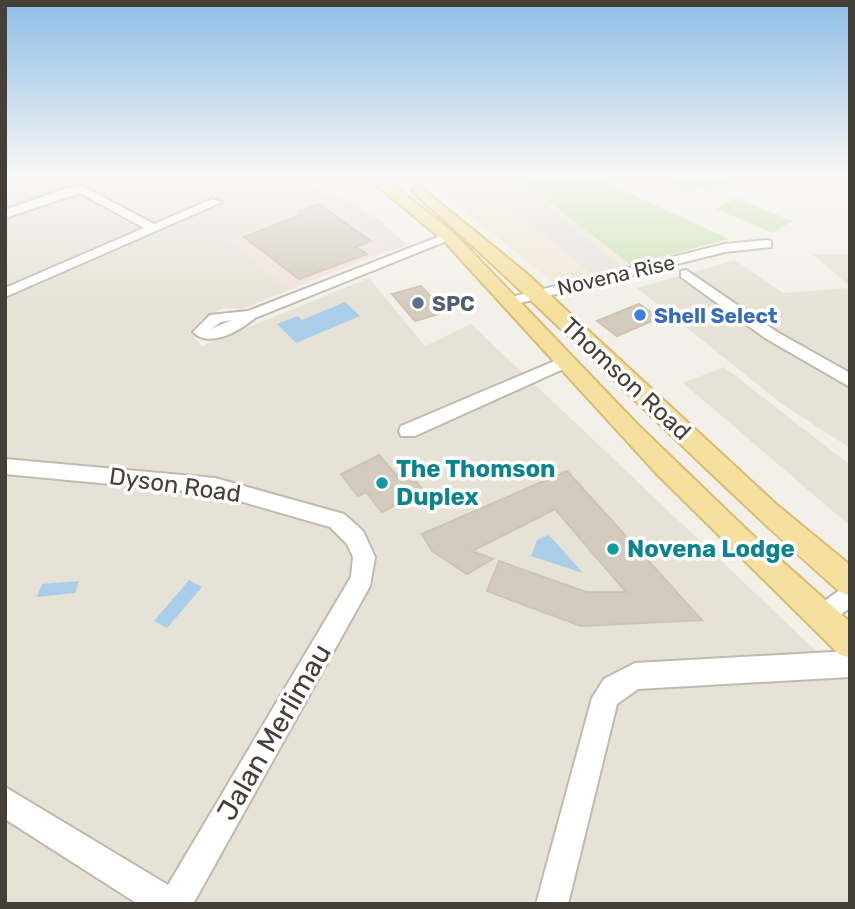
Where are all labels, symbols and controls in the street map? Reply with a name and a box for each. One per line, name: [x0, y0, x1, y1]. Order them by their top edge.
street label: Novena Rise: [555, 249, 677, 301]
place label: SPC: [432, 291, 475, 316]
marker: SPC: [410, 295, 426, 311]
place label: Shell Select: [654, 303, 778, 328]
marker: Shell Select: [632, 307, 648, 323]
street label: Thomson Road: [556, 312, 696, 446]
place label: The Thomson Duplex: [396, 455, 556, 511]
street label: Dyson Road: [107, 462, 243, 508]
marker: The Thomson Duplex: [374, 475, 390, 491]
place label: Novena Lodge: [627, 535, 795, 563]
marker: Novena Lodge: [605, 541, 621, 557]
street label: Jalan Merlimau: [210, 638, 338, 826]

